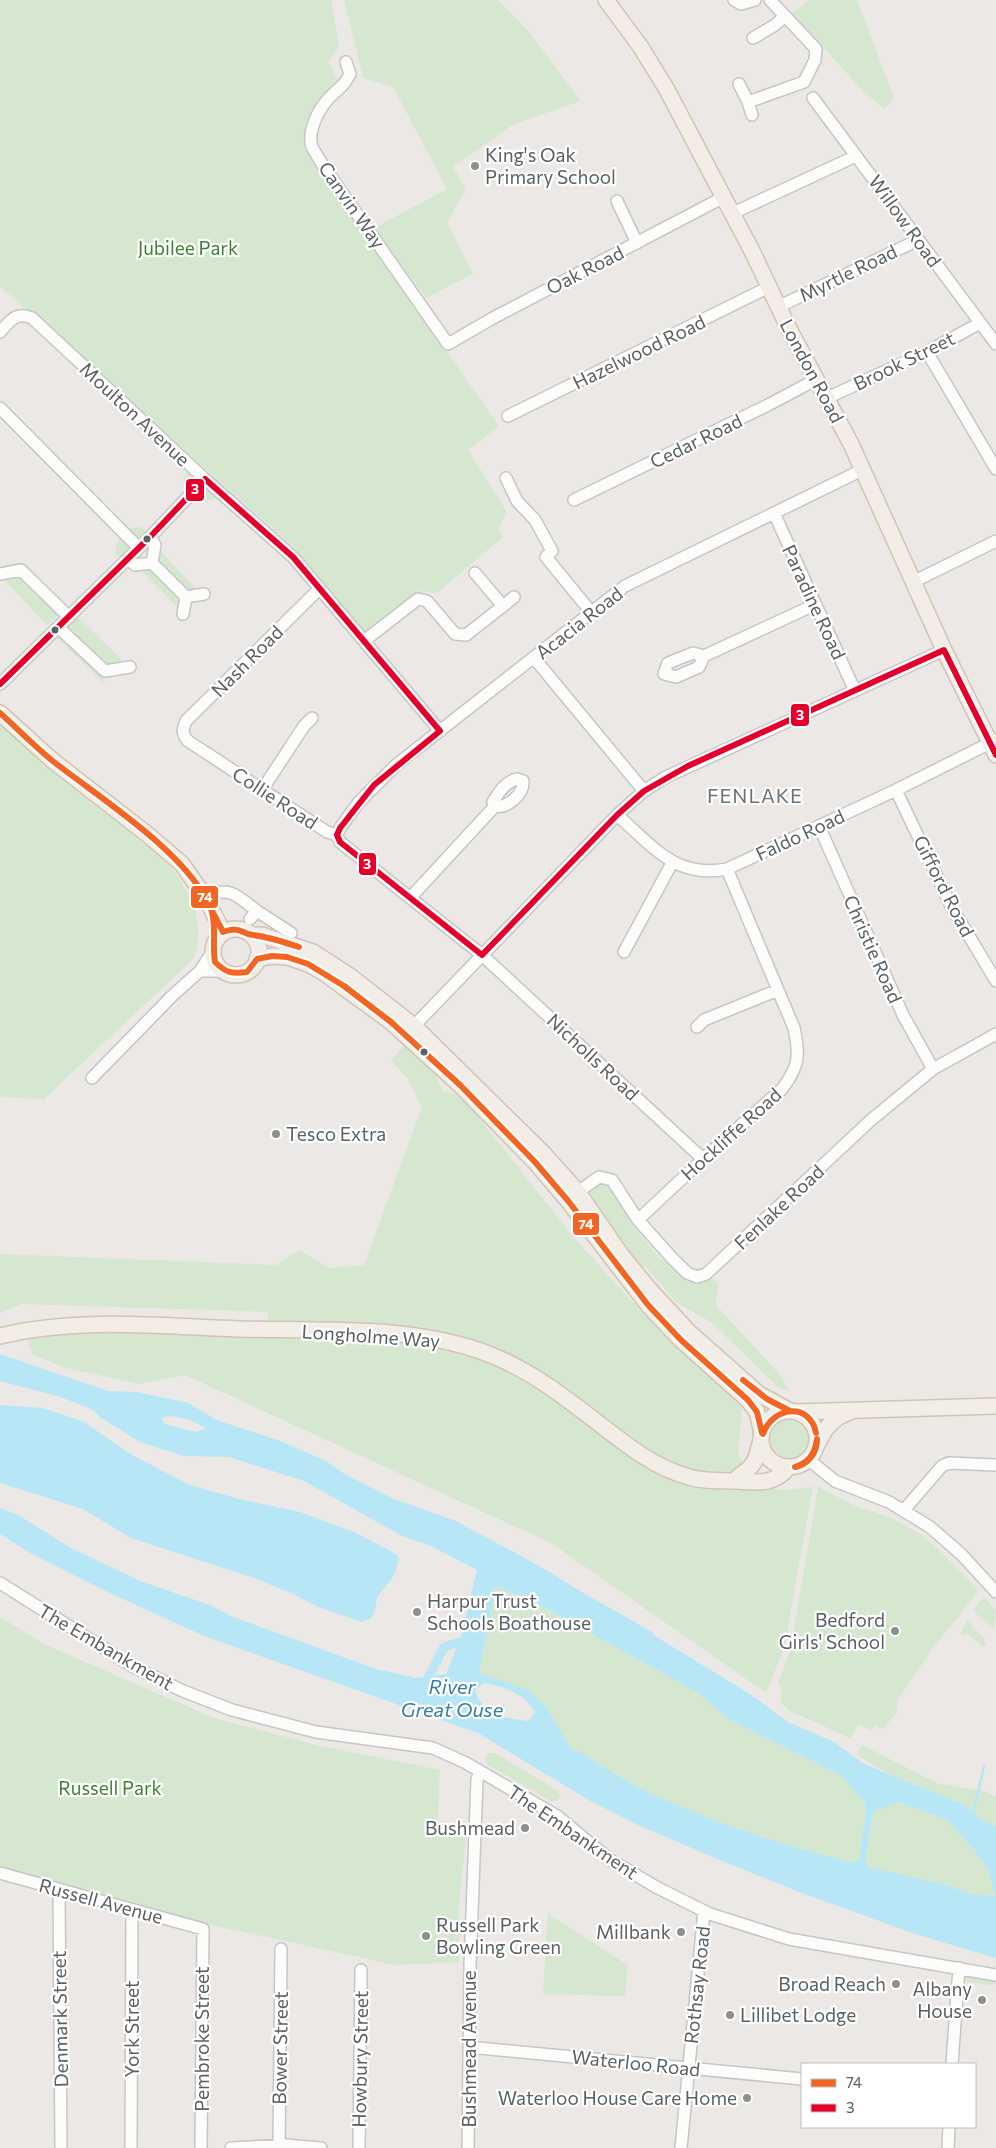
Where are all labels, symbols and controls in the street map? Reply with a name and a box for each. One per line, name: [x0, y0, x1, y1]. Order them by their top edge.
place label: King's Oak Primary School: [485, 143, 616, 188]
street label: Canvin Way: [314, 157, 391, 253]
marker: King's Oak Primary School: [469, 160, 481, 172]
street label: Willow Road: [864, 170, 946, 271]
park label: Jubilee Park: [138, 236, 238, 259]
street label: Myrtle Road: [795, 239, 900, 306]
street label: Oak Road: [542, 240, 627, 299]
street label: Hazelwood Road: [569, 309, 709, 394]
street label: London Road: [775, 315, 849, 427]
street label: Brook Street: [849, 326, 958, 395]
street label: Moulton Avenue: [76, 357, 195, 470]
street label: Cedar Road: [646, 408, 746, 473]
line badge: 3: [185, 478, 205, 502]
text: 3: [191, 480, 199, 497]
unlabelled marker: [142, 534, 152, 544]
street label: Paradine Road: [778, 541, 851, 663]
street label: Acacia Road: [531, 581, 627, 664]
street label: Nash Road: [206, 620, 287, 701]
unlabelled marker: [50, 625, 60, 635]
line badge: 3: [790, 703, 810, 727]
text: 3: [796, 706, 804, 723]
street label: Collie Road: [228, 762, 322, 834]
district label: FENLAKE: [707, 783, 803, 807]
street label: Faldo Road: [752, 804, 848, 865]
street label: Gifford Road: [909, 831, 980, 940]
line badge: 3: [358, 852, 377, 876]
text: 3: [363, 855, 371, 872]
line badge: 74: [190, 885, 219, 909]
text: 74: [197, 888, 213, 905]
street label: Christie Road: [839, 891, 907, 1006]
street label: Nicholls Road: [543, 1008, 644, 1105]
unlabelled marker: [419, 1047, 429, 1057]
street label: Hockliffe Road: [676, 1083, 786, 1185]
place label: Tesco Extra: [286, 1122, 386, 1145]
marker: Tesco Extra: [270, 1128, 282, 1140]
street label: Fenlake Road: [729, 1159, 828, 1254]
line badge: 74: [572, 1212, 600, 1236]
text: 74: [578, 1215, 594, 1232]
street label: Longholme Way: [301, 1319, 441, 1352]
place label: Harpur Trust Schools Boathouse: [427, 1589, 591, 1634]
street label: The Embankment: [35, 1599, 178, 1695]
marker: Harpur Trust Schools Boathouse: [411, 1606, 423, 1618]
place label: Bedford Girls' School: [779, 1608, 885, 1653]
marker: Bedford Girls' School: [889, 1625, 901, 1637]
water label: River Great Ouse: [401, 1674, 504, 1721]
park label: Russell Park: [58, 1776, 162, 1799]
street label: The Embankment: [504, 1779, 643, 1884]
place label: Bushmead: [425, 1816, 515, 1839]
marker: Bushmead: [519, 1822, 531, 1834]
street label: Russell Avenue: [37, 1873, 166, 1928]
place label: Russell Park Bowling Green: [436, 1913, 561, 1958]
place label: Millbank: [596, 1920, 671, 1943]
street label: Rothsay Road: [679, 1925, 714, 2045]
marker: Millbank: [675, 1926, 687, 1938]
marker: Russell Park Bowling Green: [420, 1930, 432, 1942]
street label: Denmark Street: [47, 1950, 72, 2088]
street label: Pembroke Street: [190, 1966, 213, 2112]
street label: Bushmead Avenue: [457, 1971, 480, 2127]
place label: Broad Reach: [778, 1972, 886, 1995]
place label: Albany House: [912, 1977, 972, 2022]
marker: Broad Reach: [890, 1978, 902, 1990]
street label: York Street: [120, 1980, 143, 2078]
street label: Howbury Street: [347, 1990, 372, 2128]
street label: Bower Street: [267, 1991, 292, 2105]
marker: Albany House: [976, 1994, 988, 2006]
place label: Lillibet Lodge: [740, 2003, 856, 2026]
marker: Lillibet Lodge: [724, 2009, 736, 2021]
street label: Waterloo Road: [571, 2044, 701, 2081]
legend: [801, 2063, 976, 2128]
text: 74: [846, 2073, 862, 2091]
place label: Waterloo House Care Home: [498, 2086, 737, 2109]
marker: Waterloo House Care Home: [741, 2092, 753, 2104]
text: 3: [846, 2098, 855, 2116]

